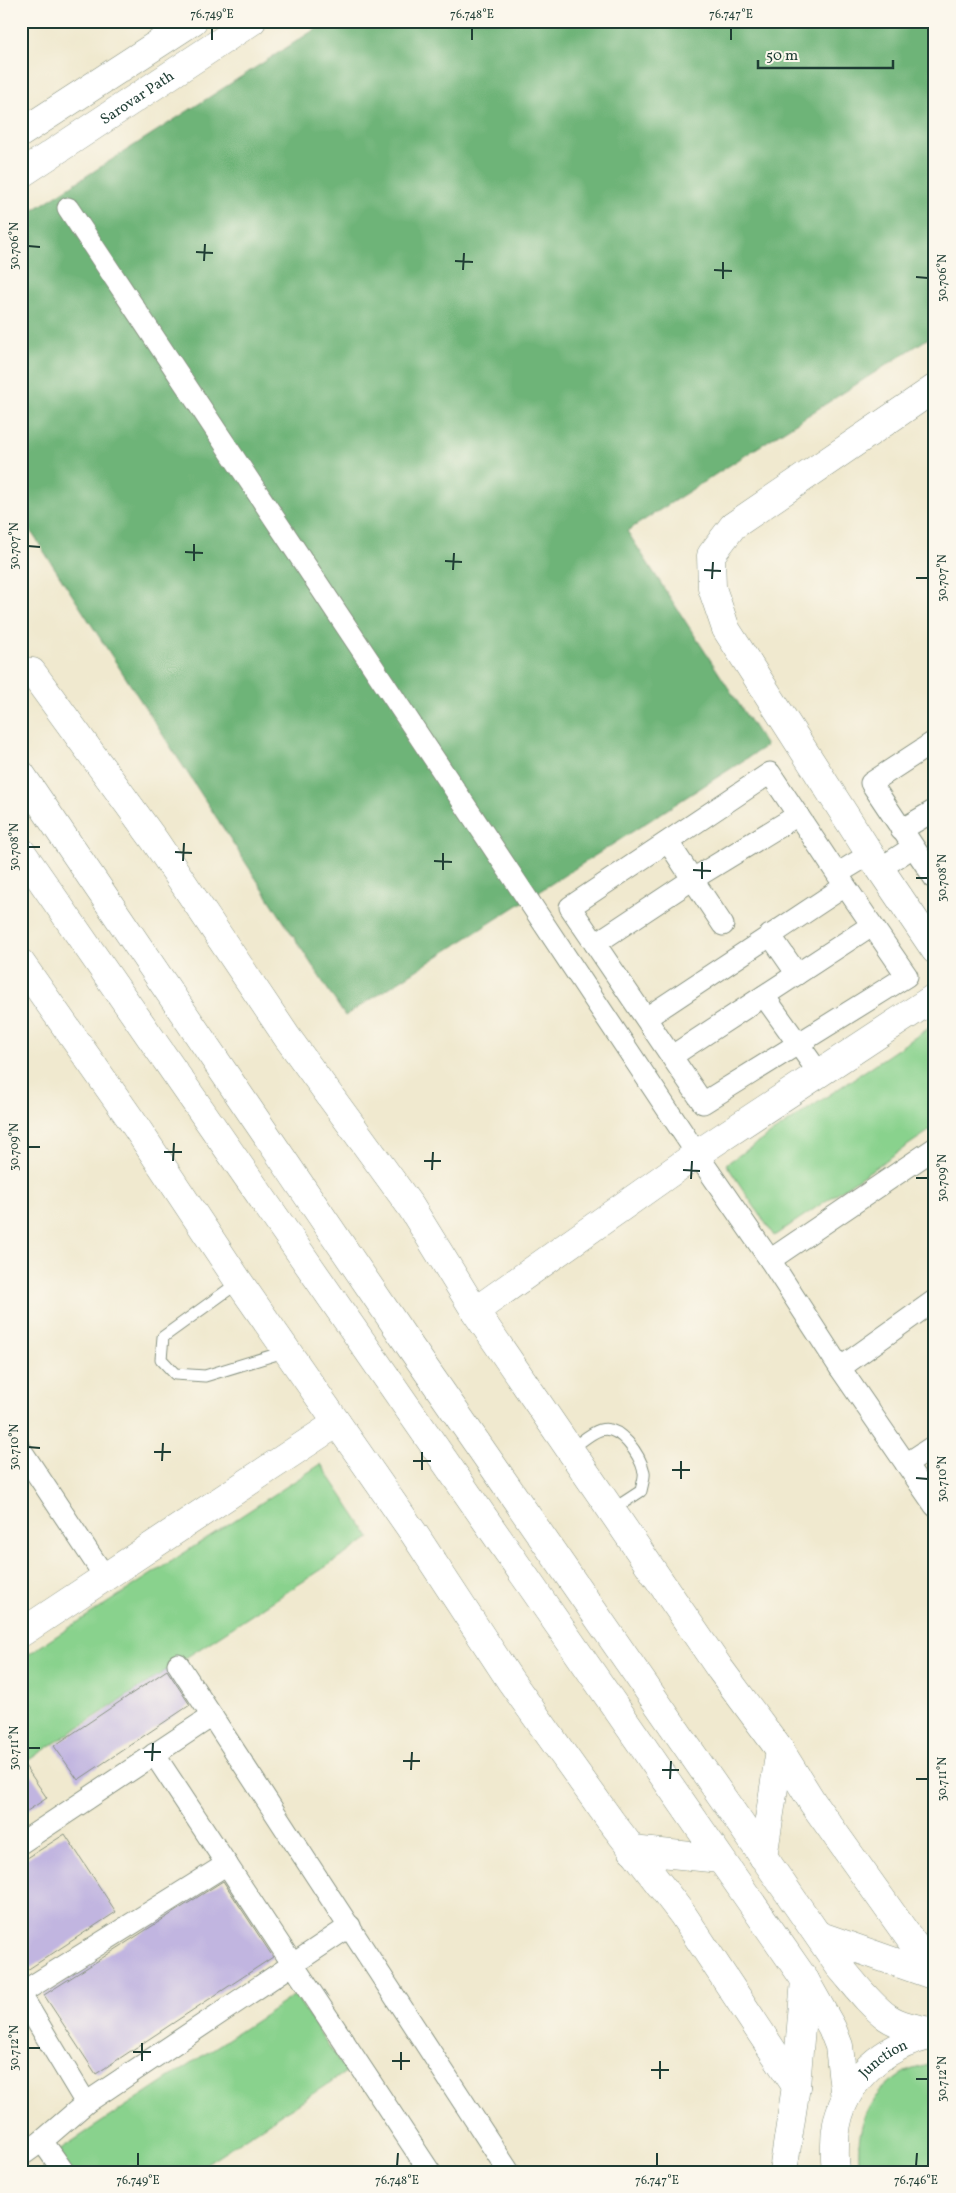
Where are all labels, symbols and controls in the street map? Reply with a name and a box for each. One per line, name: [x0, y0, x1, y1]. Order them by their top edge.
text: 76.749°E: [190, 7, 234, 23]
text: 76.748°E: [450, 7, 494, 23]
text: 76.747°E: [709, 7, 753, 23]
scale bar: [758, 38, 894, 70]
text: 50 m: [766, 46, 798, 67]
street label: Sarovar Path: [97, 66, 179, 131]
text: 30.706°N: [7, 222, 23, 270]
text: 30.706°N: [935, 254, 951, 302]
text: 30.707°N: [7, 522, 23, 570]
text: 30.707°N: [935, 554, 951, 602]
text: 30.708°N: [7, 823, 23, 871]
text: 30.708°N: [935, 854, 951, 902]
text: 30.709°N: [7, 1123, 23, 1171]
text: 30.709°N: [935, 1154, 951, 1202]
text: 30.710°N: [7, 1424, 23, 1470]
text: 30.710°N: [935, 1456, 951, 1502]
text: 30.711°N: [7, 1726, 23, 1770]
text: 30.711°N: [935, 1757, 951, 1801]
text: 30.712°N: [7, 2025, 23, 2071]
street label: Junction: [855, 2035, 911, 2084]
text: 30.712°N: [935, 2056, 951, 2102]
text: 76.749°E: [116, 2173, 160, 2189]
text: 76.748°E: [375, 2173, 419, 2189]
text: 76.747°E: [635, 2173, 679, 2189]
text: 76.746°E: [894, 2173, 938, 2189]

